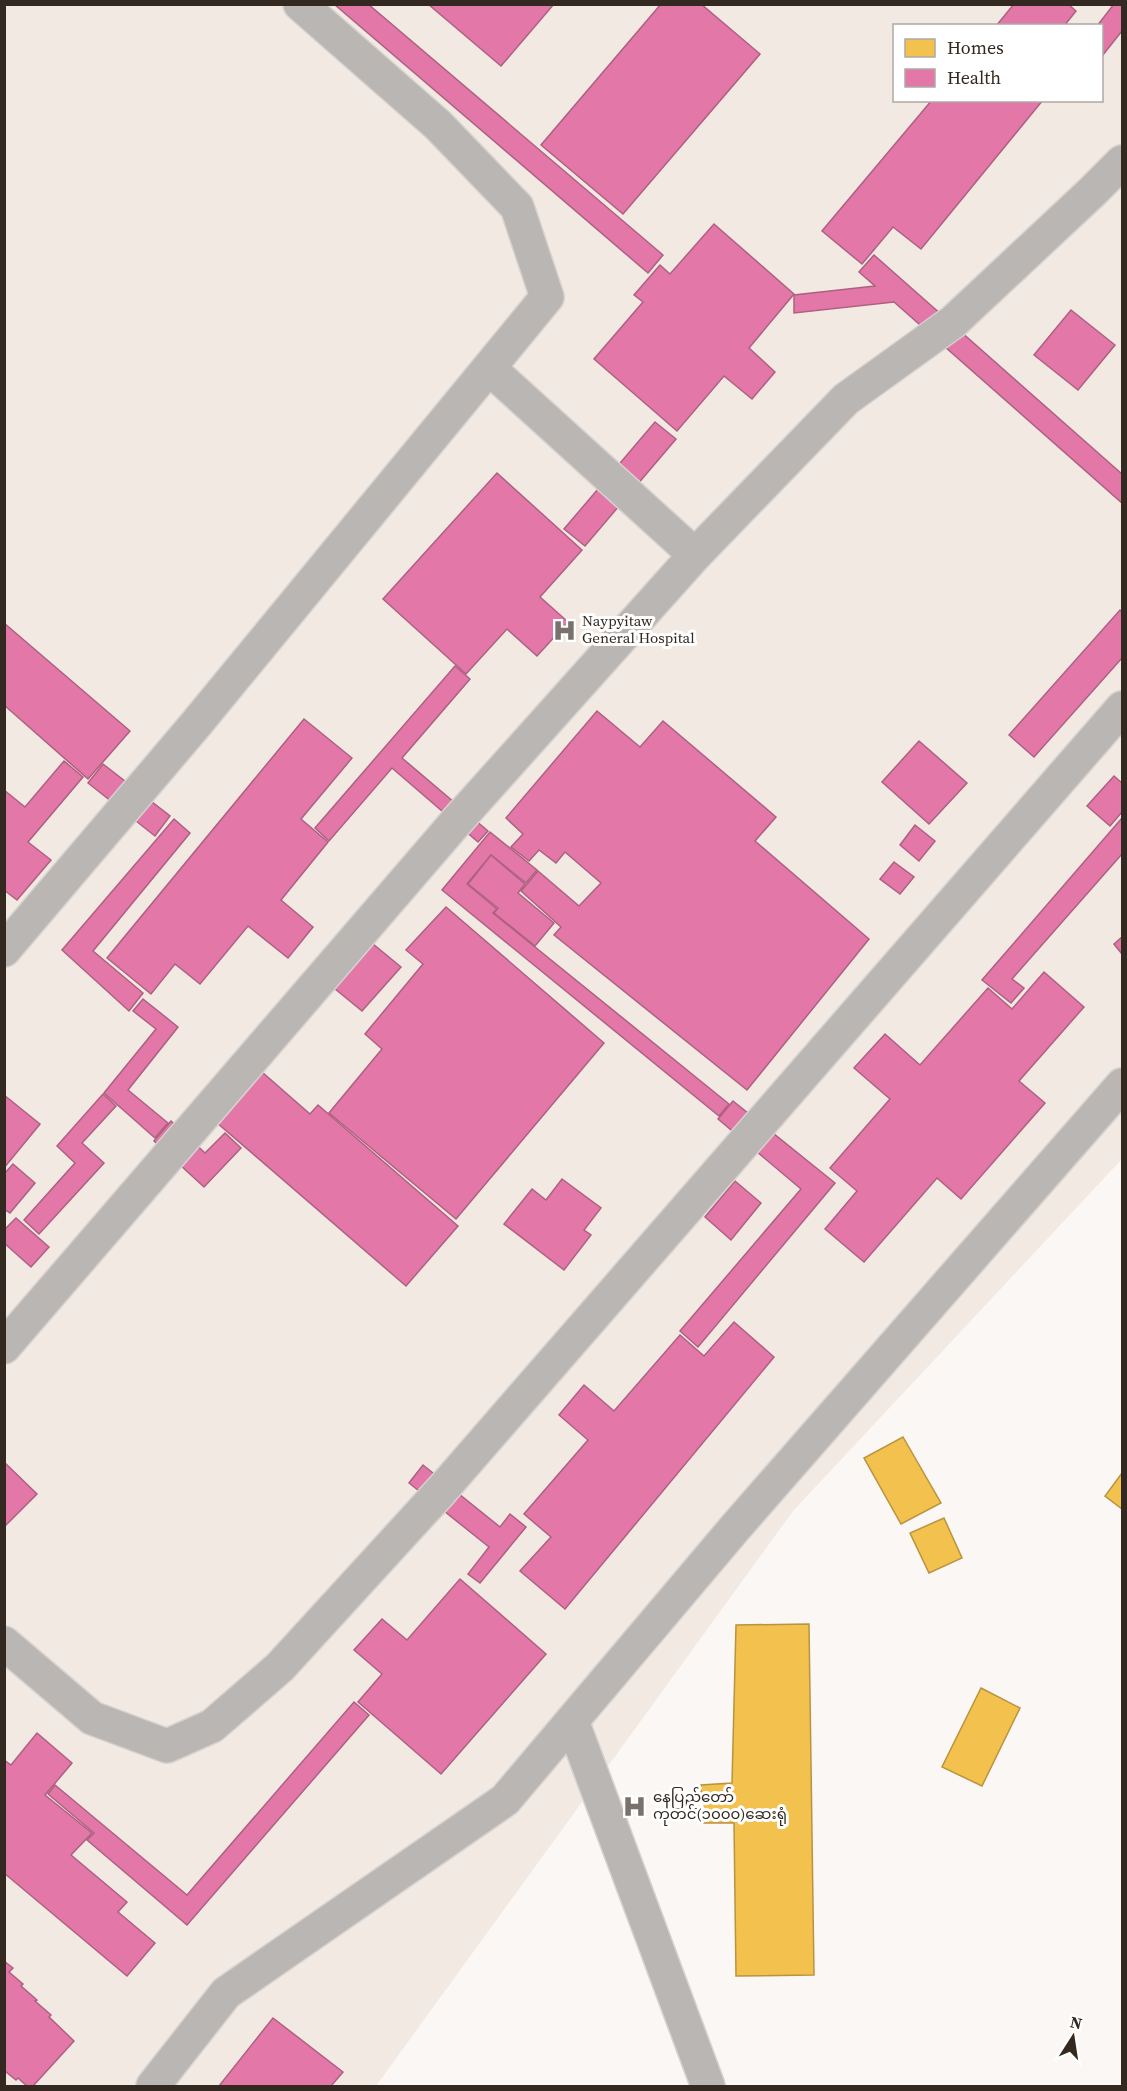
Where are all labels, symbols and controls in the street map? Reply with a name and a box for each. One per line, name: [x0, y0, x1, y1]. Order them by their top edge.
legend: [893, 24, 1103, 102]
text: Homes: [947, 35, 1004, 60]
text: Health: [947, 65, 1001, 90]
place label: Naypyitaw General Hospital: [582, 610, 695, 648]
hospital icon: Naypyitaw General Hospital: [551, 617, 577, 643]
place label: နေပြည်တော် ကုတင်(၁၀၀၀)ဆေးရုံ: [653, 1786, 787, 1826]
hospital icon: နေပြည်တော် ကုတင်(၁၀၀၀)ဆေးရုံ: [622, 1793, 648, 1819]
north arrow: [1043, 2007, 1103, 2067]
text: N: [1068, 2010, 1084, 2034]

